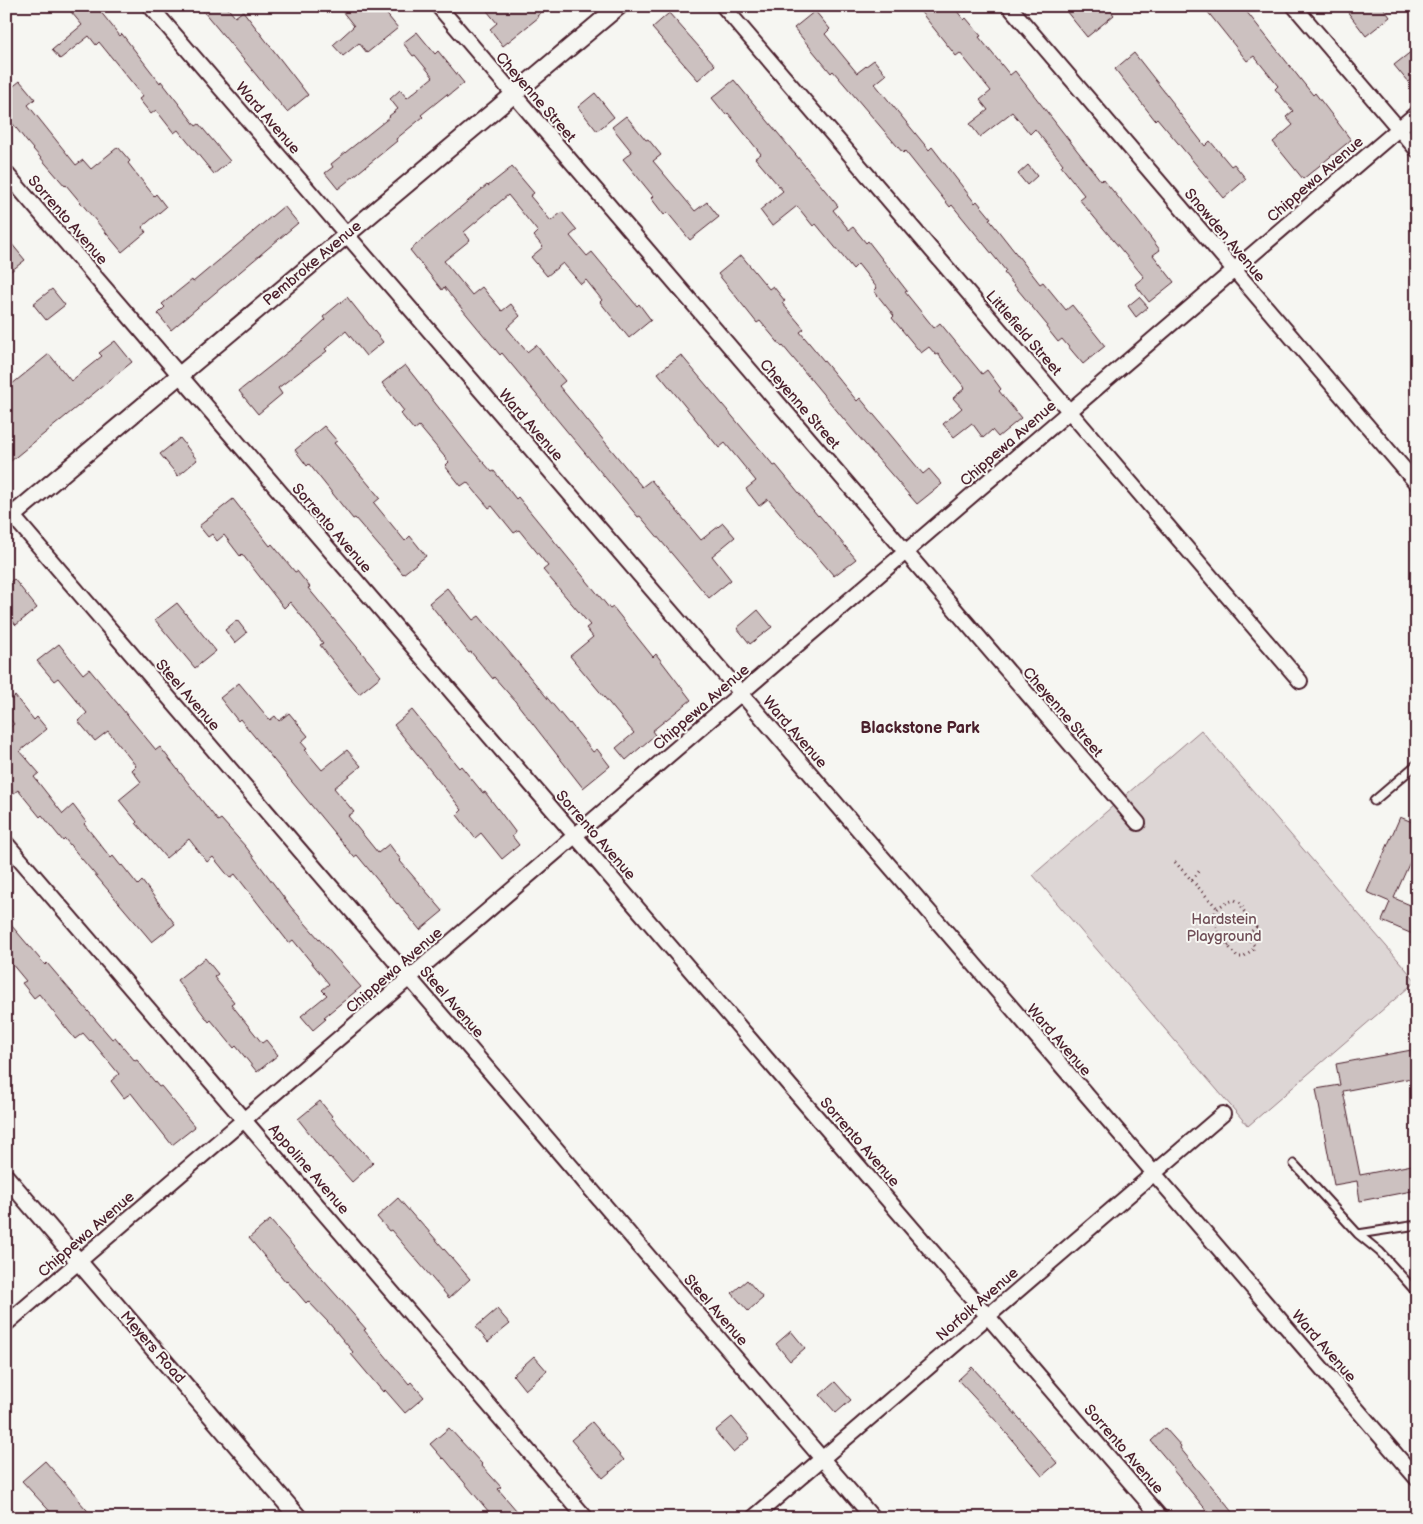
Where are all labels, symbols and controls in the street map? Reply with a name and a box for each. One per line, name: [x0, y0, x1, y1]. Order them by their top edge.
street label: Cheyenne Street: [491, 48, 580, 147]
street label: Ward Avenue: [231, 78, 304, 158]
street label: Chippewa Avenue: [1263, 132, 1368, 226]
street label: Sorrento Avenue: [24, 172, 112, 269]
street label: Snowden Avenue: [1180, 185, 1269, 286]
street label: Pembroke Avenue: [259, 217, 366, 310]
street label: Littlefield Street: [982, 287, 1066, 380]
street label: Cheyenne Street: [755, 355, 844, 454]
street label: Ward Avenue: [494, 385, 567, 465]
street label: Chippewa Avenue: [956, 396, 1061, 490]
street label: Sorrento Avenue: [288, 480, 376, 577]
street label: Steel Avenue: [151, 656, 224, 735]
street label: Chippewa Avenue: [649, 660, 754, 754]
street label: Cheyenne Street: [1018, 663, 1107, 762]
street label: Ward Avenue: [758, 692, 831, 772]
district label: Blackstone Park: [860, 719, 980, 738]
street label: Sorrento Avenue: [552, 787, 640, 884]
park label: Hardstein Playground: [1186, 910, 1262, 946]
street label: Chippewa Avenue: [342, 923, 447, 1017]
street label: Steel Avenue: [415, 963, 488, 1042]
street label: Ward Avenue: [1022, 1000, 1095, 1080]
street label: Sorrento Avenue: [816, 1094, 904, 1191]
street label: Appoline Avenue: [264, 1120, 353, 1219]
street label: Chippewa Avenue: [34, 1187, 139, 1281]
street label: Norfolk Avenue: [932, 1263, 1022, 1345]
street label: Steel Avenue: [679, 1271, 752, 1350]
street label: Ward Avenue: [1287, 1306, 1360, 1386]
street label: Meyers Road: [116, 1307, 189, 1387]
street label: Sorrento Avenue: [1080, 1401, 1168, 1498]

